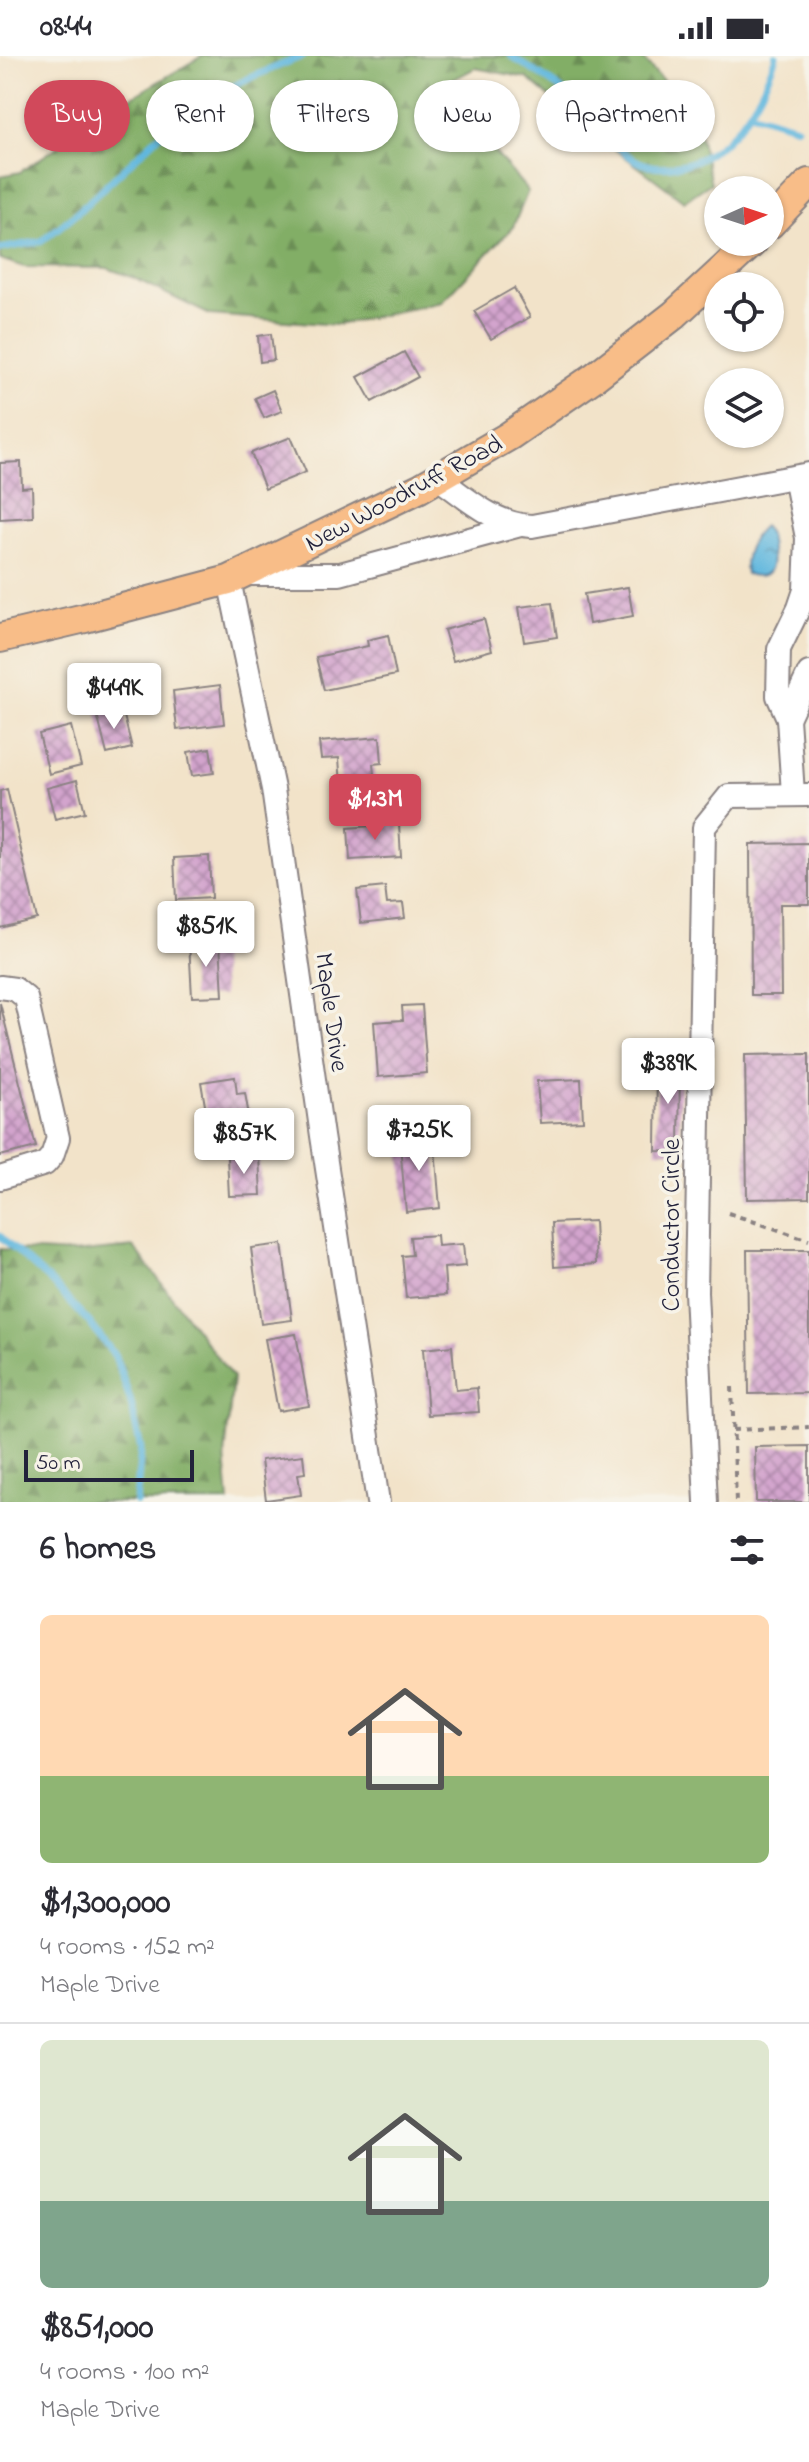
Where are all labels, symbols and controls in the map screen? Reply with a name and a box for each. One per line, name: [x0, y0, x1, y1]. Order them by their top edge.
text: 08:44: [40, 6, 91, 50]
chip: Buy: [24, 80, 130, 152]
chip: Rent: [146, 80, 254, 152]
chip: Filters: [270, 80, 398, 152]
chip: New: [414, 80, 520, 152]
chip: Apartment: [536, 80, 715, 152]
north arrow: [704, 176, 784, 256]
map controls: [704, 176, 784, 448]
button: locate: [704, 272, 784, 352]
button: layers: [704, 368, 784, 448]
street label: New Woodruff Road: [299, 426, 510, 563]
pin: $449K: [58, 663, 170, 731]
text: $449K: [85, 670, 143, 708]
pin: $1.3M: [319, 774, 431, 842]
text: $1.3M: [347, 781, 403, 819]
pin: $851K: [150, 901, 262, 969]
text: $851K: [175, 908, 237, 946]
street label: Maple Drive: [303, 950, 357, 1075]
pin: $389K: [612, 1038, 724, 1106]
text: $389K: [640, 1045, 696, 1083]
pin: $725K: [363, 1105, 475, 1173]
pin: $857K: [188, 1108, 300, 1176]
text: $725K: [386, 1112, 452, 1150]
text: $857K: [212, 1115, 276, 1153]
street label: Conductor Circle: [654, 1138, 692, 1311]
scale bar: [24, 1446, 194, 1482]
text: 50 m: [36, 1448, 81, 1480]
text: 6 homes: [40, 1525, 156, 1575]
icon: filters: [725, 1528, 769, 1572]
icon: home: [333, 1667, 477, 1811]
text: $1,300,000: [40, 1879, 171, 1929]
text: 4 rooms · 152 m²: [40, 1929, 215, 1967]
text: Maple Drive: [40, 1967, 160, 2005]
icon: home: [333, 2092, 477, 2236]
text: $851,000: [40, 2304, 154, 2354]
text: 4 rooms · 100 m²: [40, 2354, 209, 2392]
text: Maple Drive: [40, 2392, 160, 2430]

